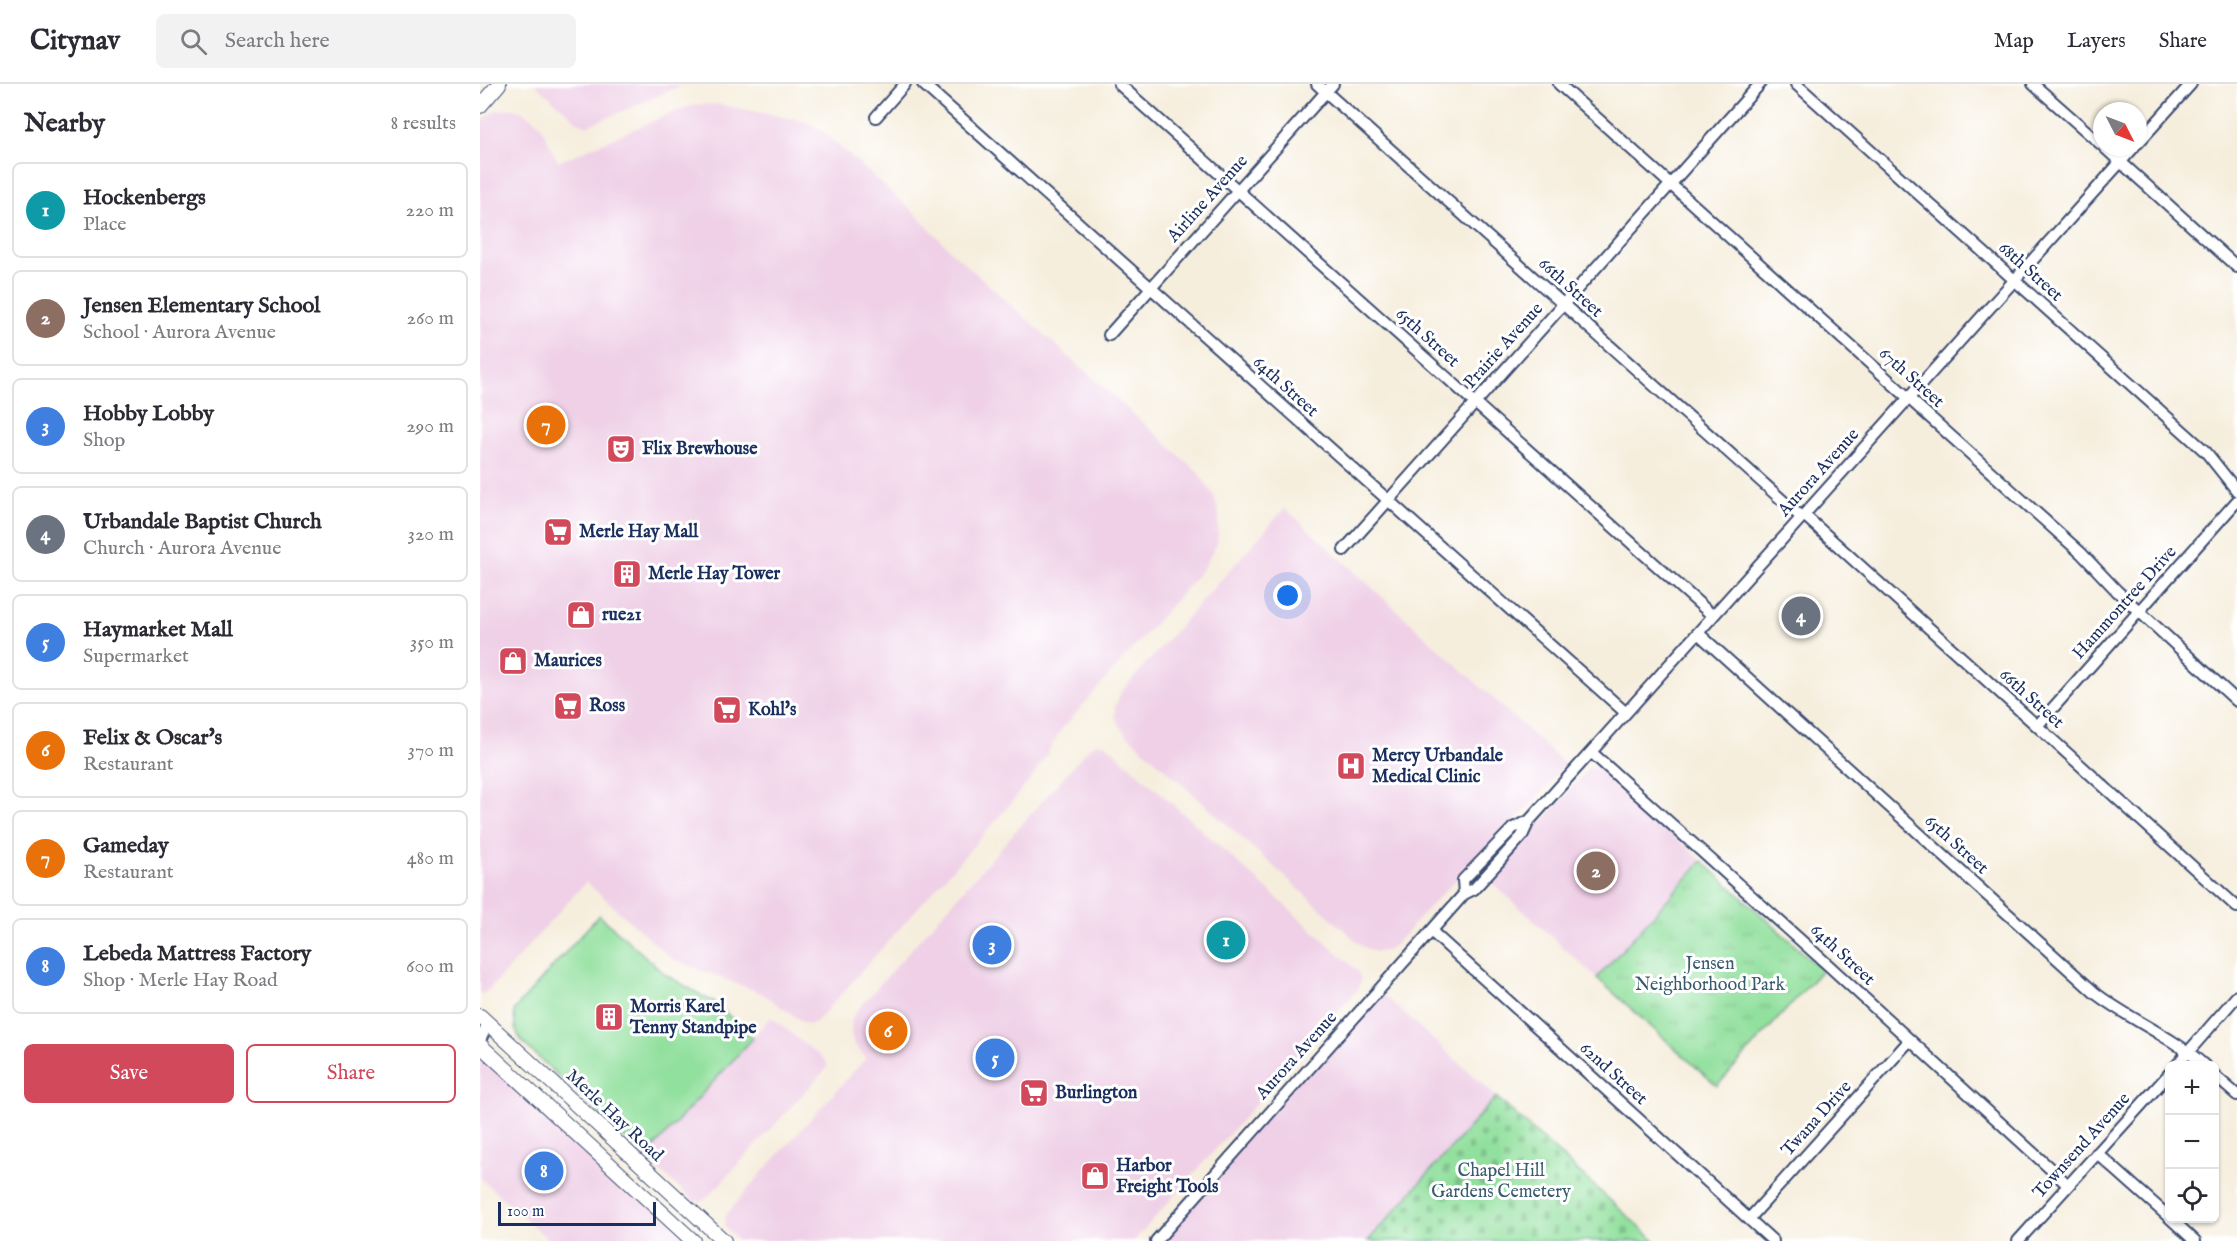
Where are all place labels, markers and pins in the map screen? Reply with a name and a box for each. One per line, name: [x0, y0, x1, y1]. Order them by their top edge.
pin: 7: [526, 402, 566, 448]
theatre icon: Flix Brewhouse: [605, 433, 637, 465]
place label: Flix Brewhouse: [642, 438, 758, 461]
supermarket icon: Merle Hay Mall: [542, 516, 574, 548]
place label: Merle Hay Mall: [579, 521, 699, 544]
building icon: Merle Hay Tower: [611, 558, 643, 590]
place label: Merle Hay Tower: [648, 563, 781, 586]
pin: 4: [1782, 594, 1820, 638]
shop icon: rue21: [565, 599, 597, 631]
place label: rue21: [602, 604, 642, 627]
shop icon: Maurices: [497, 645, 529, 677]
place label: Maurices: [534, 650, 602, 673]
supermarket icon: Ross: [552, 690, 584, 722]
supermarket icon: Kohl's: [711, 694, 743, 726]
place label: Ross: [589, 695, 626, 718]
place label: Kohl's: [748, 699, 797, 722]
place label: Mercy Urbandale Medical Clinic: [1372, 745, 1504, 789]
hospital icon: Mercy Urbandale Medical Clinic: [1335, 750, 1367, 782]
pin: 2: [1576, 848, 1616, 894]
pin: 1: [1206, 918, 1246, 962]
pin: 3: [972, 922, 1012, 968]
place label: Morris Karel Tenny Standpipe: [629, 996, 757, 1040]
building icon: Morris Karel Tenny Standpipe: [593, 1001, 625, 1033]
pin: 6: [868, 1008, 908, 1054]
pin: 5: [976, 1036, 1014, 1080]
supermarket icon: Burlington: [1018, 1077, 1050, 1109]
place label: Burlington: [1055, 1082, 1138, 1105]
pin: 8: [524, 1148, 564, 1194]
place label: Harbor Freight Tools: [1116, 1155, 1219, 1199]
shop icon: Harbor Freight Tools: [1079, 1160, 1111, 1192]

